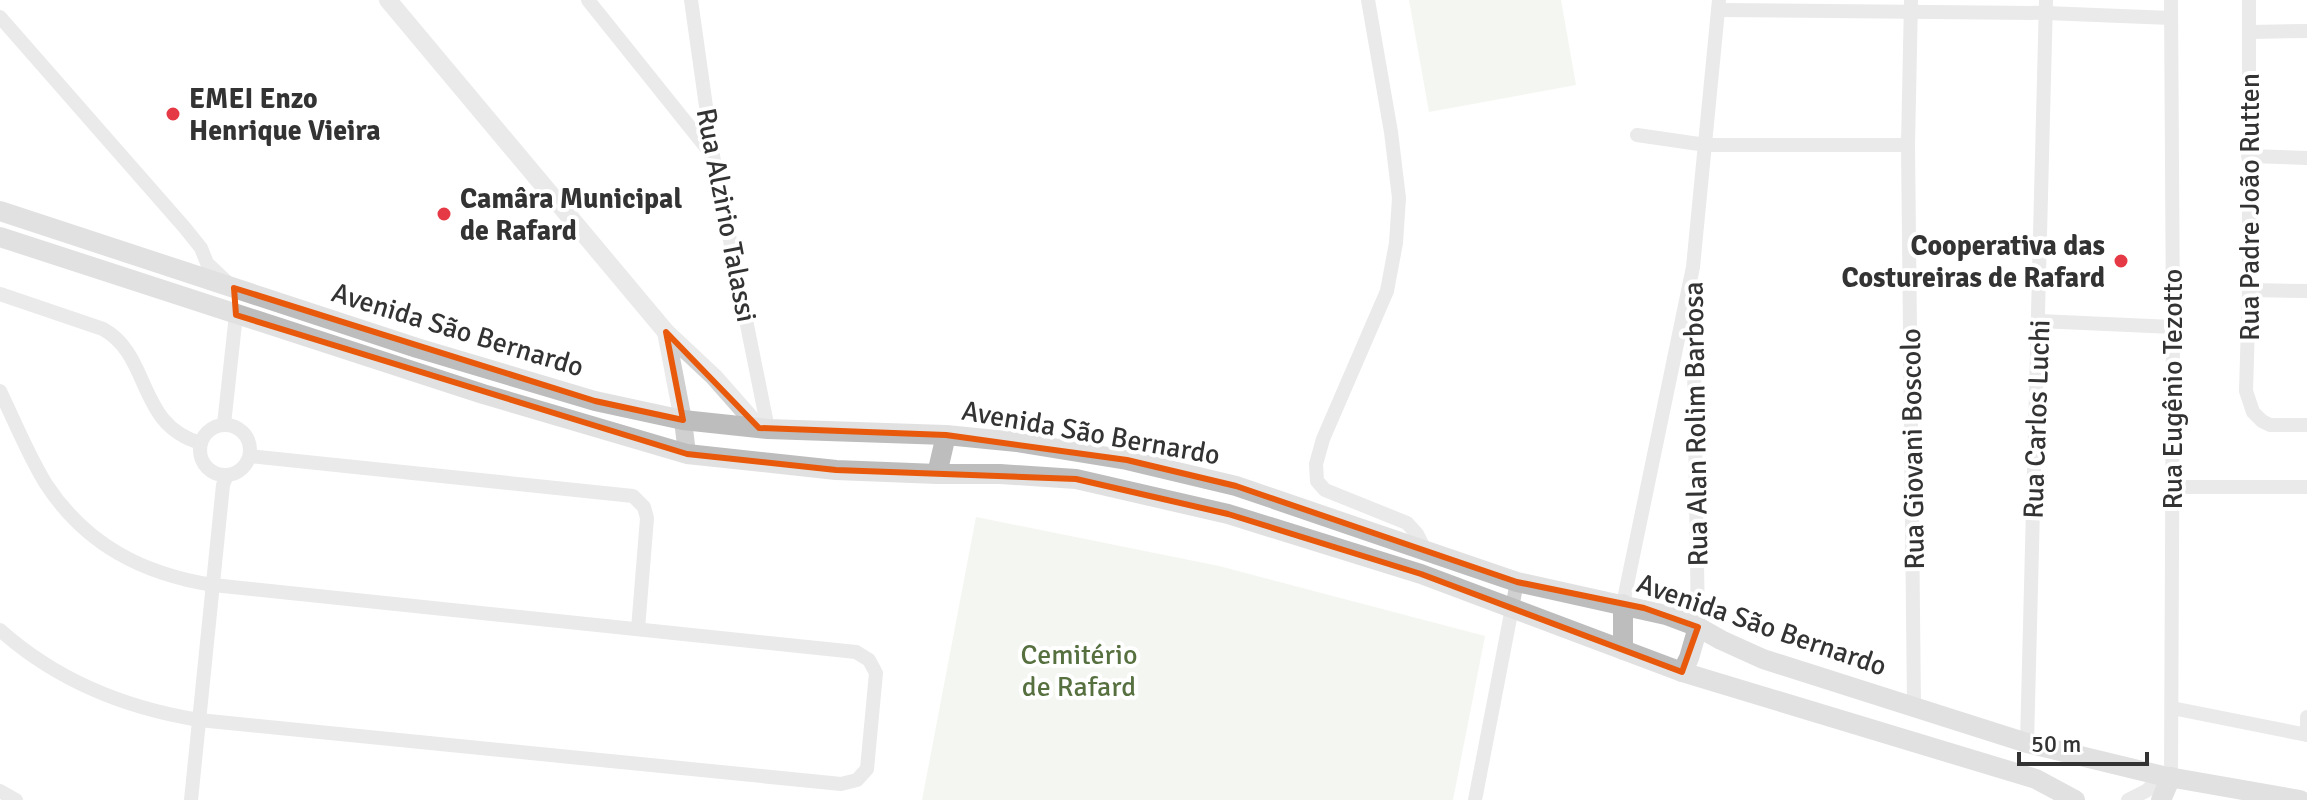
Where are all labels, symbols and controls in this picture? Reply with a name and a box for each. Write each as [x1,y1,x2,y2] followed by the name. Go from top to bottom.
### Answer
[2233,73,2267,341] street label: Rua Padre João Rutten
[189,82,381,148] place label: EMEI Enzo Henrique Vieira
[164,105,182,123] marker: EMEI Enzo Henrique Vieira
[689,105,763,325] street label: Rua Alzirio Talassi
[460,182,682,248] place label: Camâra Municipal de Rafard
[435,205,453,223] marker: Camâra Municipal de Rafard
[1842,229,2105,295] place label: Cooperativa das Costureiras de Rafard
[2112,252,2130,270] marker: Cooperativa das Costureiras de Rafard
[2156,269,2190,509] street label: Rua Eugênio Tezotto
[328,275,588,384] street label: Avenida São Bernardo
[1677,281,1715,567] street label: Rua Alan Rolim Barbosa
[2017,319,2057,519] street label: Rua Carlos Luchi
[1894,328,1932,570] street label: Rua Giovani Boscolo
[959,394,1223,472] street label: Avenida São Bernardo
[1632,566,1891,684] street label: Avenida São Bernardo
[1021,638,1137,704] park label: Cemitério de Rafard
[2019,716,2147,766] scale bar
[2031,729,2081,759] text: 50 m

